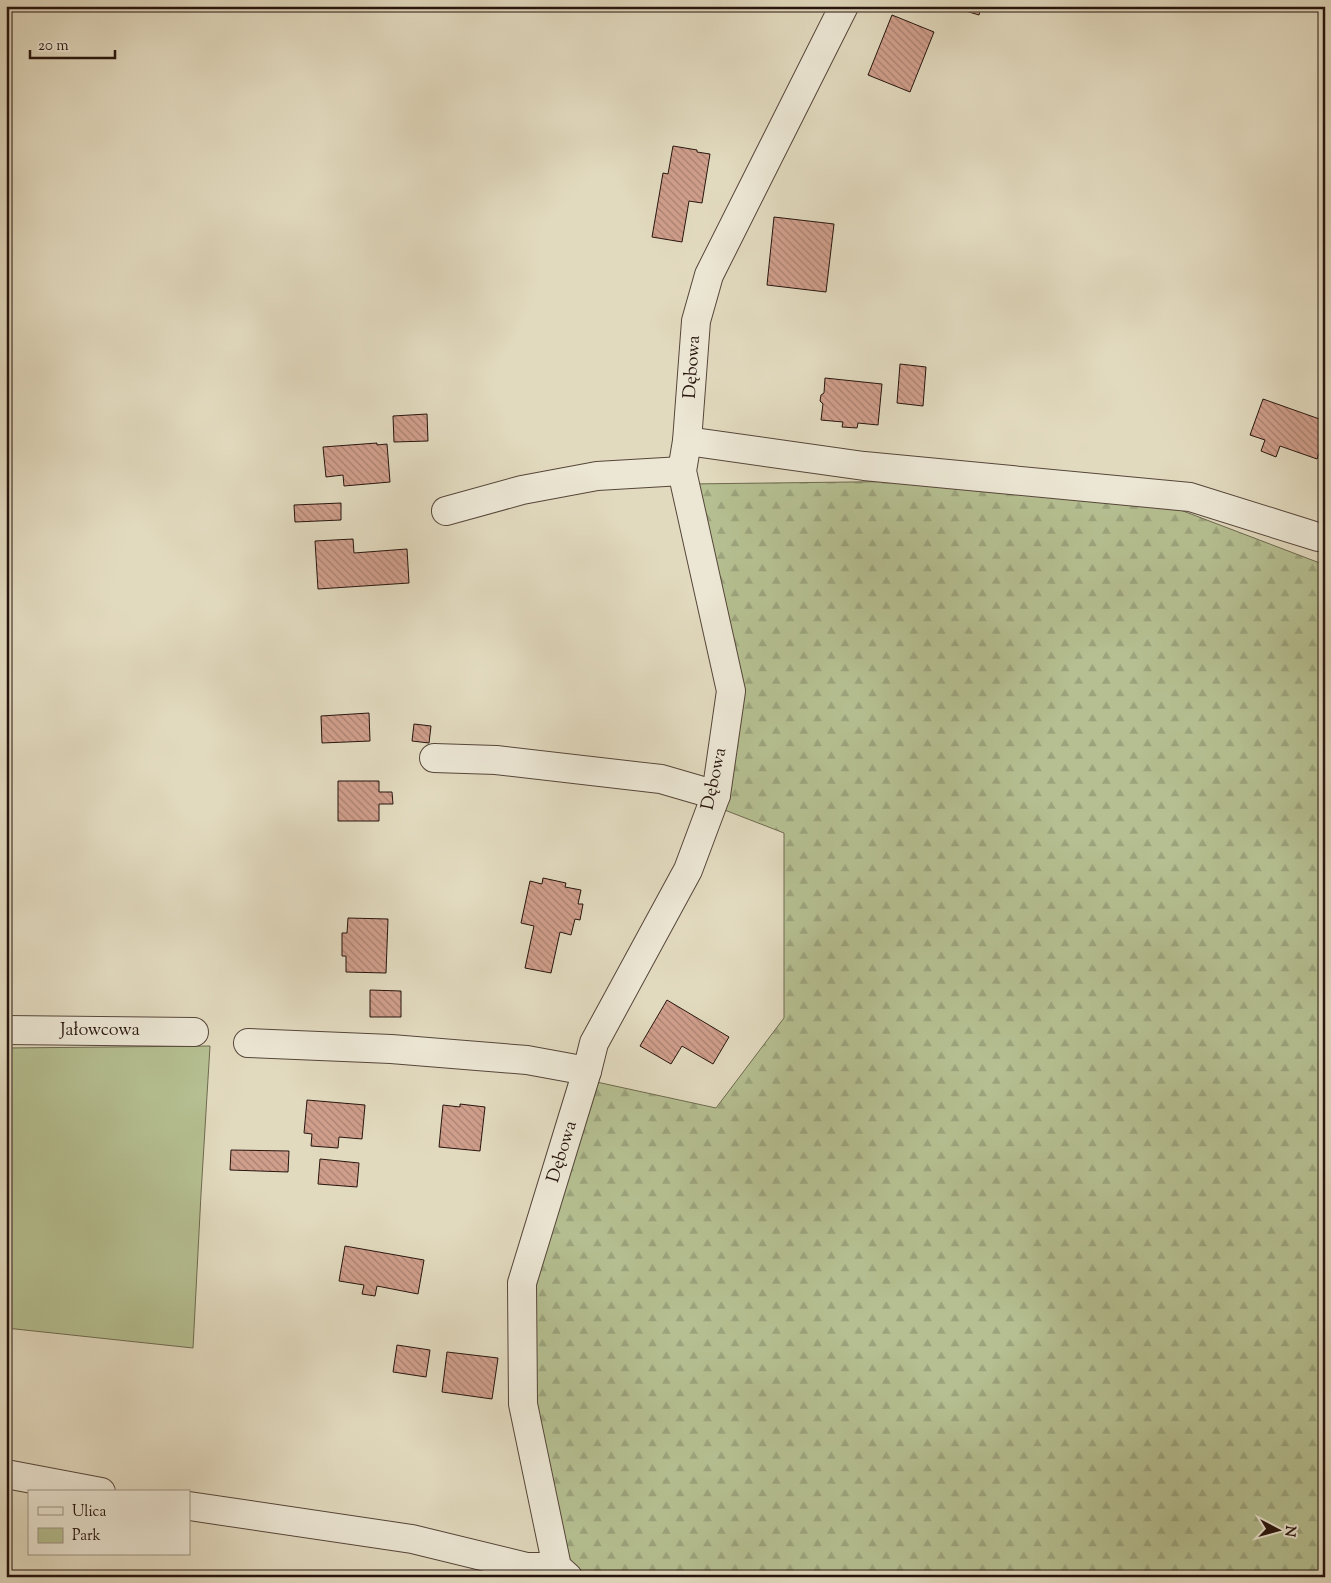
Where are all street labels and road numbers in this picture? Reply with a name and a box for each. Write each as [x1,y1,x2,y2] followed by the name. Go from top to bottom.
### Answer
[678,334,708,400] street label: Dębowa
[696,745,734,813] street label: Dębowa
[59,1018,140,1044] street label: Jałowcowa
[541,1118,585,1186] street label: Dębowa

